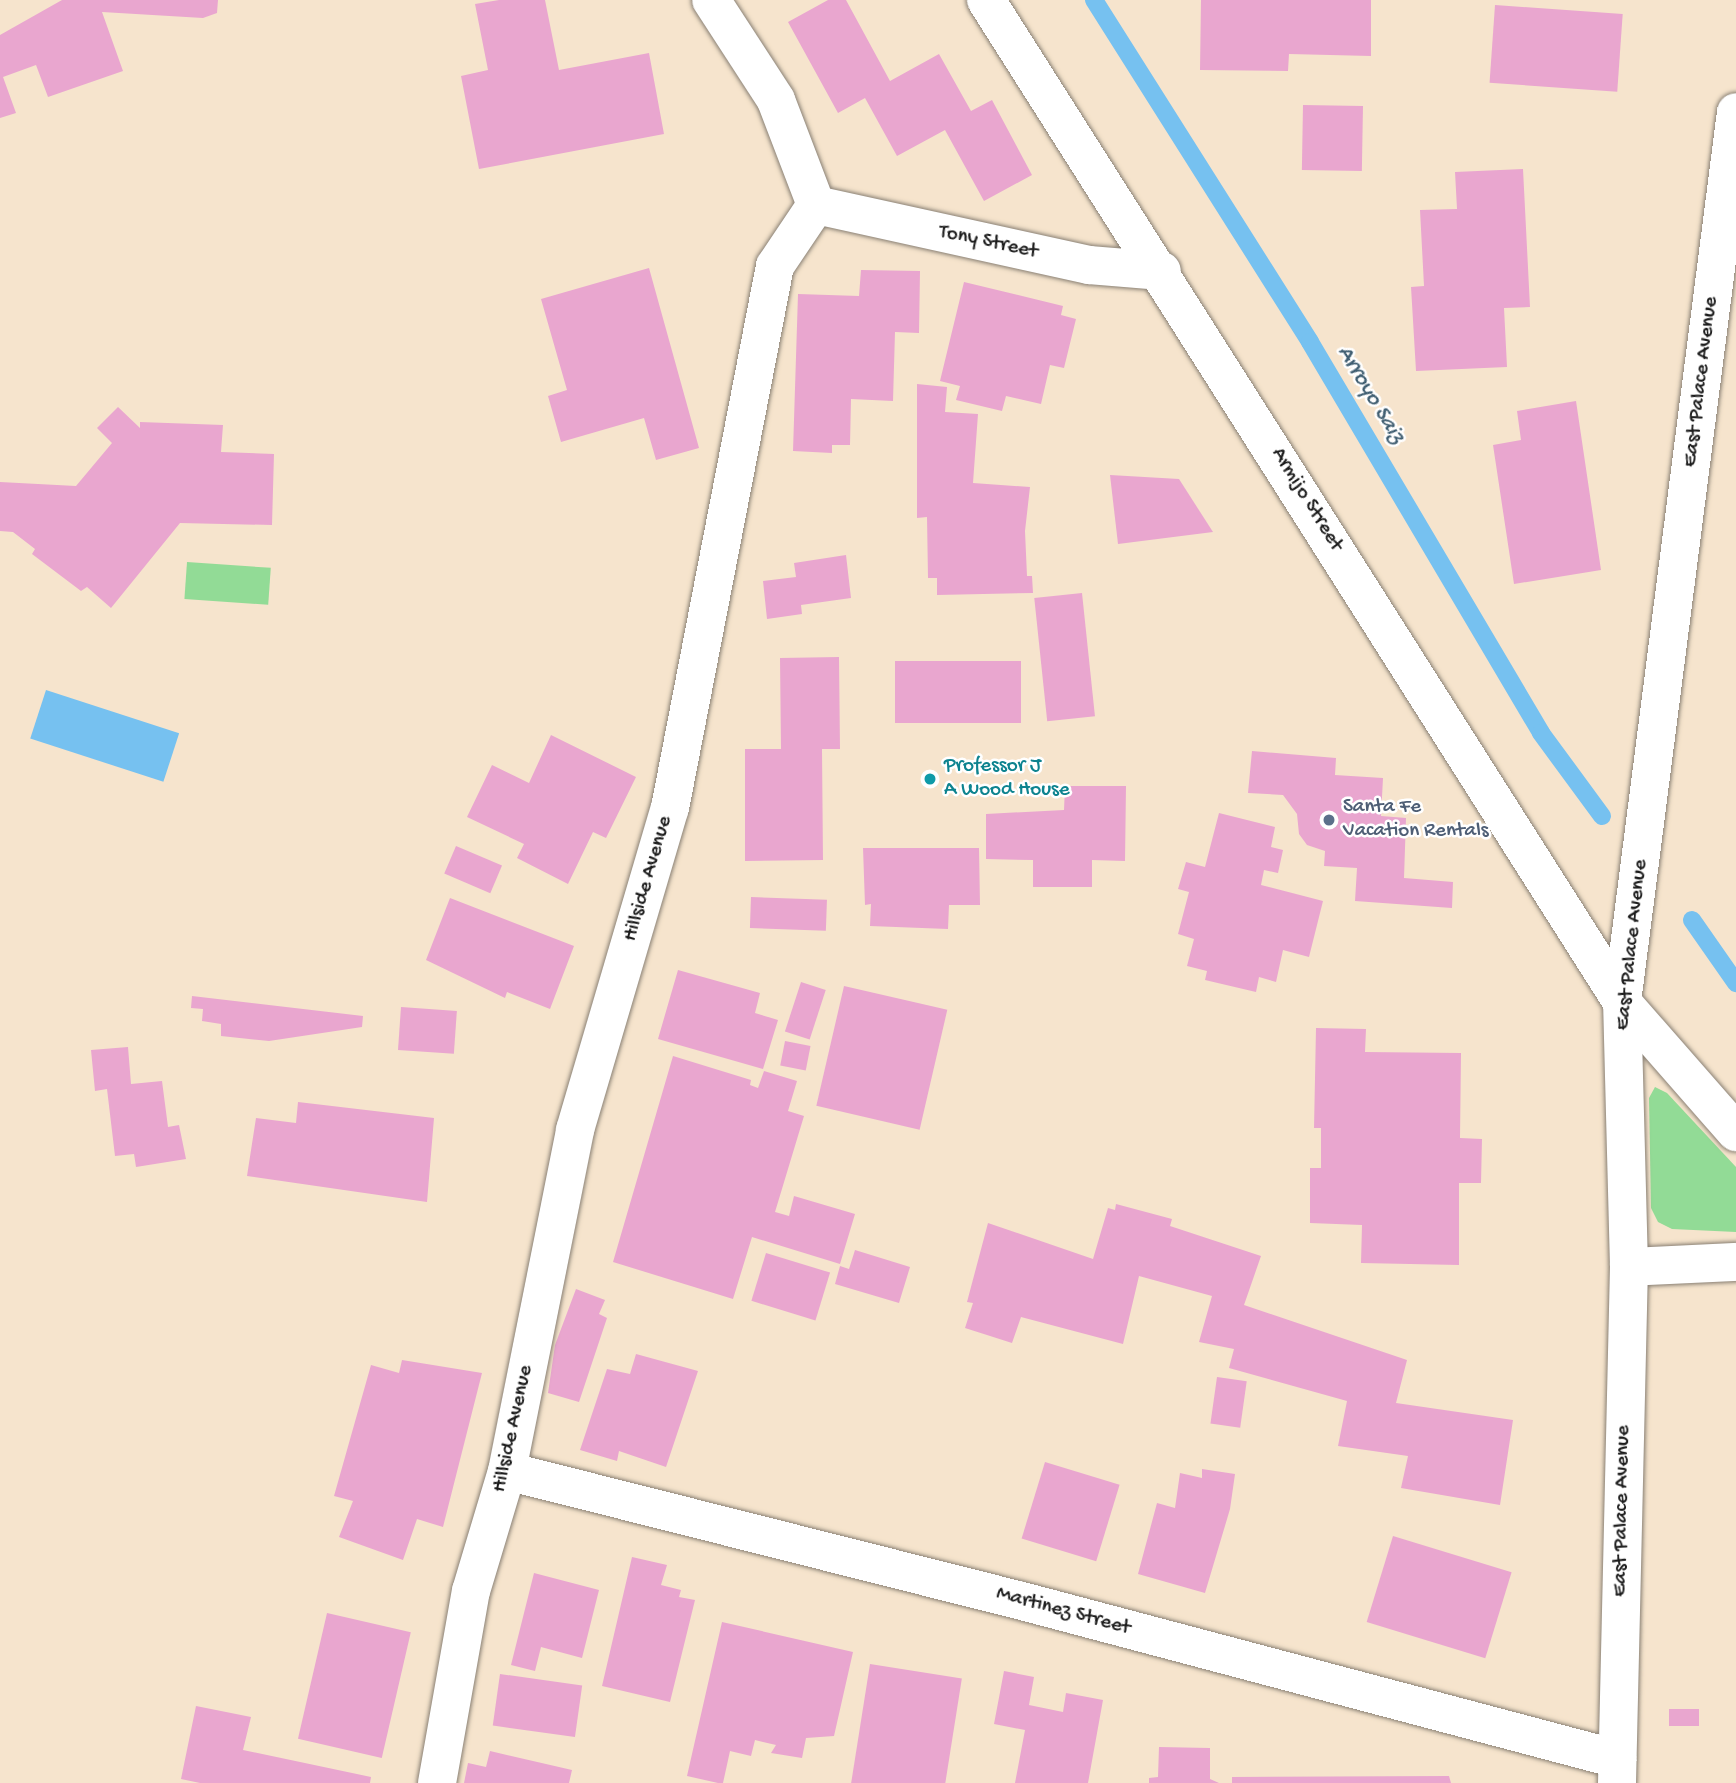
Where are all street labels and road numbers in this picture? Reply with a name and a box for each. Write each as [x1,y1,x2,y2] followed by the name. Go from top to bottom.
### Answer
[936,220,1040,266] street label: Tony Street
[1679,295,1725,469] street label: East Palace Avenue
[1264,444,1348,556] street label: Armijo Street
[619,813,679,945] street label: Hillside Avenue
[1611,858,1655,1032] street label: East Palace Avenue
[488,1363,540,1495] street label: Hillside Avenue
[1609,1425,1637,1597] street label: East Palace Avenue
[993,1582,1133,1642] street label: Martinez Street

